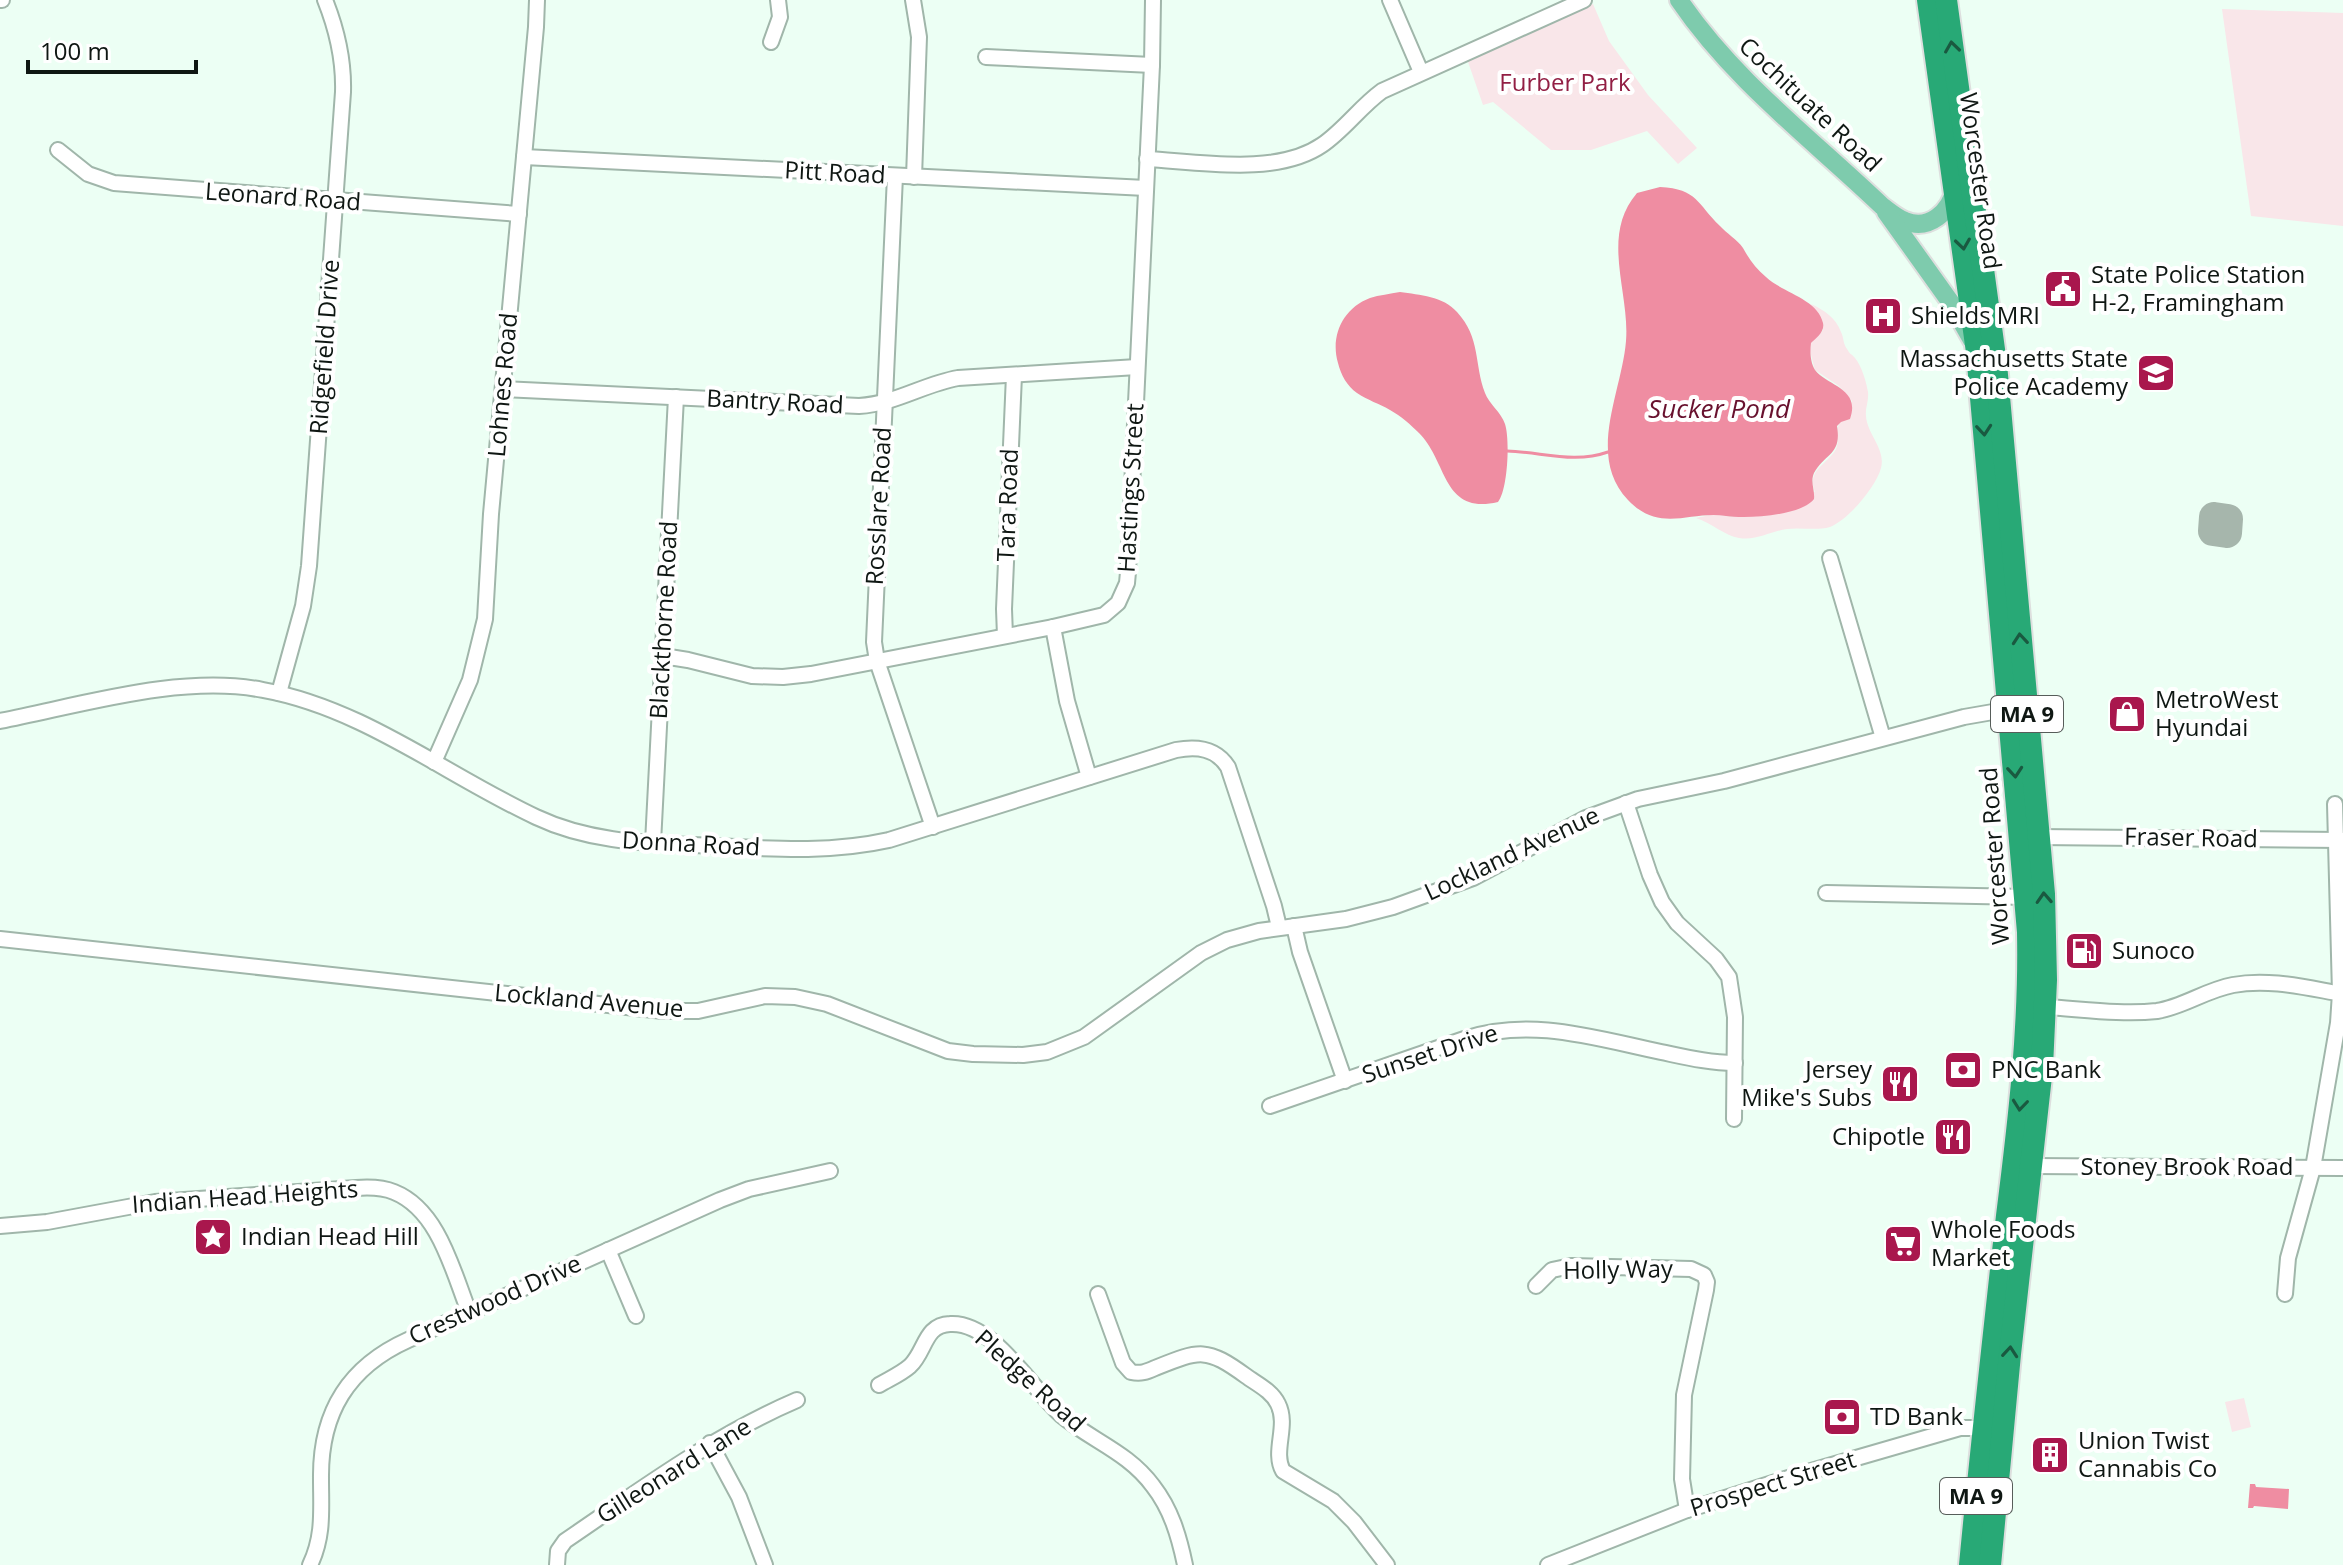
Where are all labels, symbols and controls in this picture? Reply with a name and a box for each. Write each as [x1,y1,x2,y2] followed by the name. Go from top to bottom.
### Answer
[28,24,196,74] scale bar
[1732,29,1890,179] street label: Cochituate Road
[40,34,110,67] text: 100 m
[1944,40,1961,53] one-way arrow
[1499,65,1631,98] park label: Furber Park
[1953,90,2010,271] street label: Worcester Road
[784,152,886,191] street label: Pitt Road
[204,174,362,217] street label: Leonard Road
[1954,237,1971,250] one-way arrow
[2091,257,2305,318] place label: State Police Station H-2, Framingham
[301,258,346,436] street label: Ridgefield Drive
[2042,268,2084,310] public building icon: State Police Station H-2, Framingham
[1862,295,1904,337] hospital icon: Shields MRI
[1911,298,2040,331] place label: Shields MRI
[479,311,524,458] street label: Lohnes Road
[1899,341,2129,402] place label: Massachusetts State Police Academy
[2135,352,2177,394] school or university icon: Massachusetts State Police Academy
[706,380,845,421] street label: Bantry Road
[1648,390,1791,426] water label: Sucker Pond
[1109,402,1150,573] street label: Hastings Street
[1975,423,1992,436] one-way arrow
[857,426,898,586] street label: Rosslare Road
[988,448,1025,562] street label: Tara Road
[641,520,684,720] street label: Blackthorne Road
[2012,632,2029,645] one-way arrow
[2155,682,2279,743] place label: MetroWest Hyundai
[2106,693,2148,735] shop icon: MetroWest Hyundai
[1991,696,2063,732] road number: MA 9
[1971,766,2016,946] street label: Worcester Road
[2007,766,2024,779] one-way arrow
[1418,798,1604,908] street label: Lockland Avenue
[2124,819,2258,854] street label: Fraser Road
[621,822,761,863] street label: Donna Road
[2036,891,2053,904] one-way arrow
[2063,930,2105,972] fuel station icon: Sunoco
[2112,933,2195,966] place label: Sunoco
[493,975,685,1024] street label: Lockland Avenue
[1357,1015,1502,1090] street label: Sunset Drive
[1942,1049,1984,1091] bank icon: PNC Bank
[1741,1052,1873,1113] place label: Jersey Mike's Subs
[1991,1052,2101,1085] place label: PNC Bank
[1879,1063,1921,1105] restaurant icon: Jersey Mike's Subs
[2011,1099,2028,1112] one-way arrow
[1932,1116,1974,1158] restaurant icon: Chipotle
[1832,1119,1925,1152] place label: Chipotle
[2081,1149,2293,1182] street label: Stoney Brook Road
[131,1171,359,1220] street label: Indian Head Heights
[1931,1212,2075,1273] place label: Whole Foods Market
[192,1216,234,1258] place icon: Indian Head Hill
[241,1219,419,1252] place label: Indian Head Hill
[1882,1223,1924,1265] supermarket icon: Whole Foods Market
[403,1246,586,1351] street label: Crestwood Drive
[1563,1251,1674,1286] street label: Holly Way
[968,1321,1094,1439] street label: Pledge Road
[2001,1345,2018,1358] one-way arrow
[1821,1396,1863,1438] bank icon: TD Bank
[1870,1399,1963,1432] place label: TD Bank
[590,1409,757,1530] street label: Gilleonard Lane
[2078,1423,2217,1484] place label: Union Twist Cannabis Co
[2029,1434,2071,1476] building icon: Union Twist Cannabis Co
[1686,1442,1859,1523] street label: Prospect Street
[1940,1478,2012,1514] road number: MA 9

